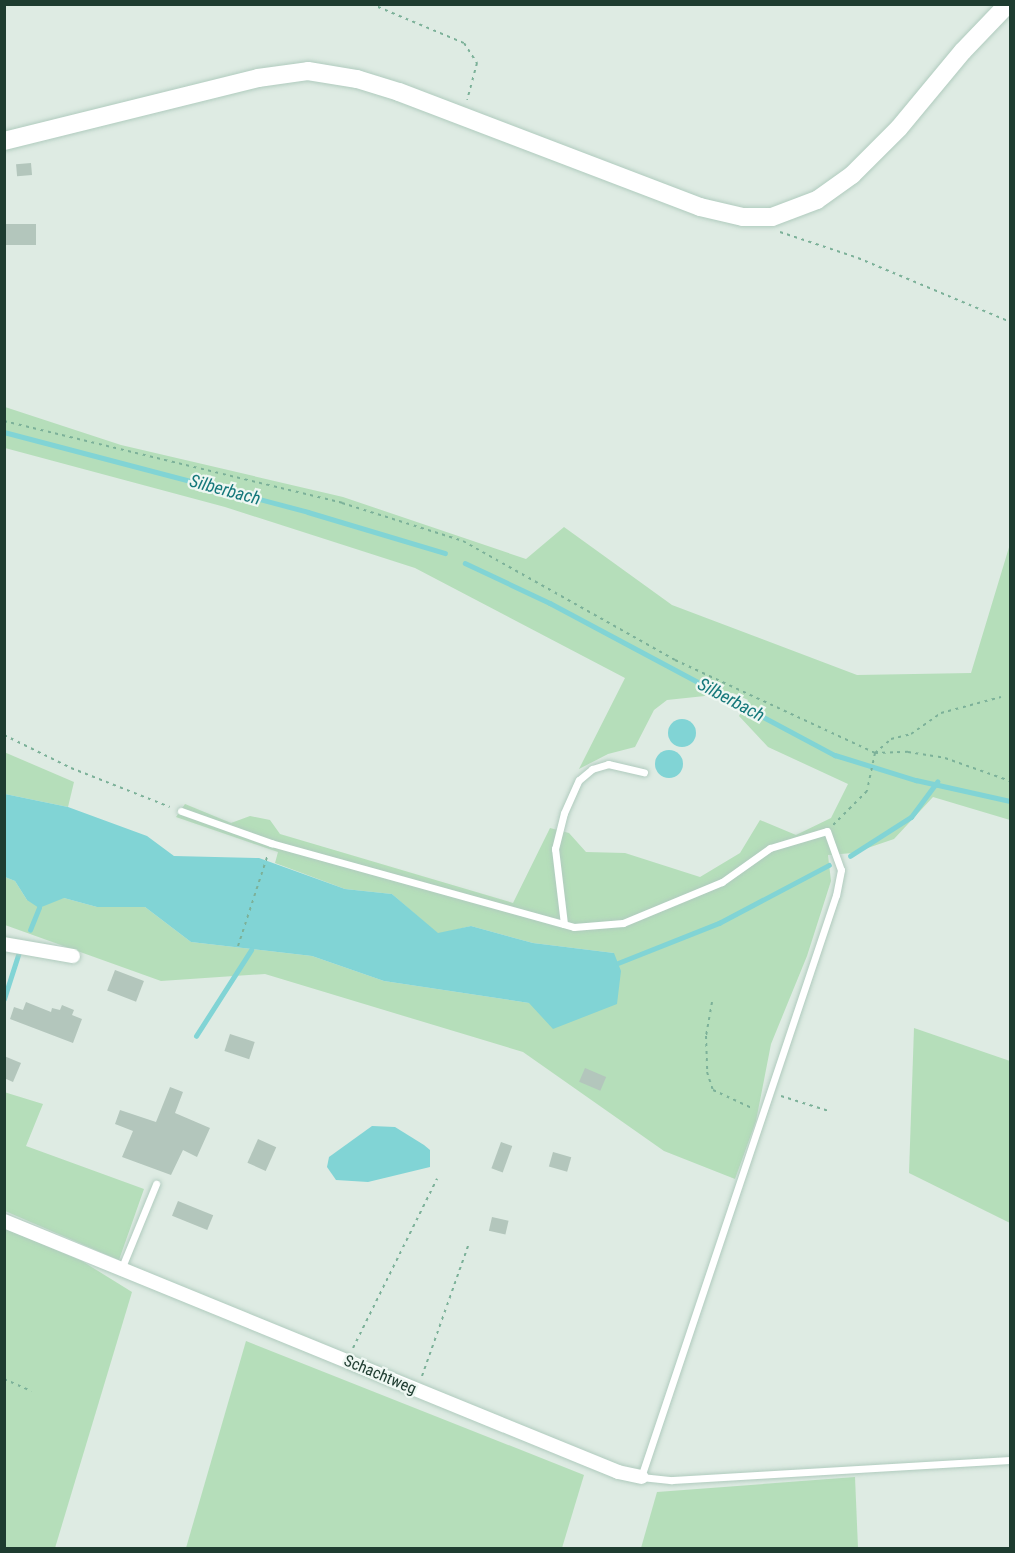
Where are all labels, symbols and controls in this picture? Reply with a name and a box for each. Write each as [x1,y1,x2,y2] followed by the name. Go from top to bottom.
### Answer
[187,470,263,510] water label: Silberbach
[694,673,768,727] water label: Silberbach
[341,1351,419,1399] street label: Schachtweg

